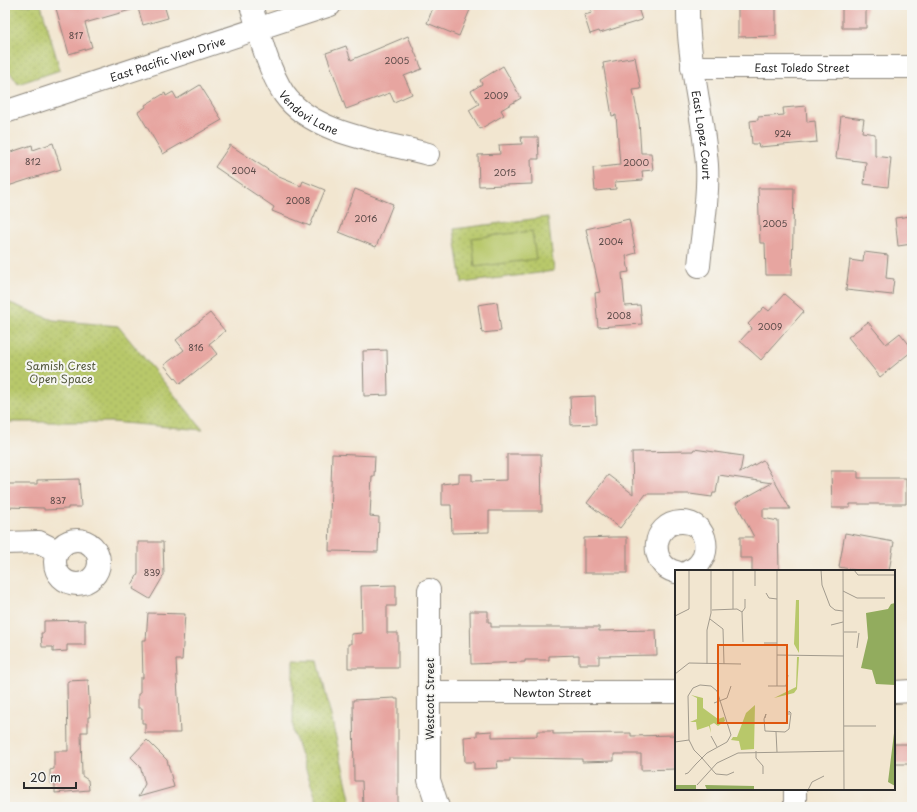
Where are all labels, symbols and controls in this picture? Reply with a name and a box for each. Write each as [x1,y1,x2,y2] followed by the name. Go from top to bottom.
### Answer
[69,28,83,42] house number: 817
[108,32,227,85] street label: East Pacific View Drive
[385,53,410,67] house number: 2005
[755,59,850,76] street label: East Toledo Street
[275,87,341,139] street label: Vendovi Lane
[484,88,508,102] house number: 2009
[688,89,716,180] street label: East Lopez Court
[774,126,792,140] house number: 924
[25,154,41,168] house number: 812
[623,155,649,169] house number: 2000
[232,163,256,177] house number: 2004
[494,165,516,179] house number: 2015
[286,193,310,207] house number: 2008
[355,211,377,225] house number: 2016
[763,216,788,230] house number: 2005
[599,234,623,248] house number: 2004
[607,308,631,322] house number: 2008
[758,319,782,333] house number: 2009
[188,340,204,354] house number: 816
[26,357,97,387] park label: Samish Crest Open Space
[50,493,66,507] house number: 837
[144,565,160,579] house number: 839
[675,570,895,790] inset map
[421,658,438,740] street label: Westcott Street
[513,684,592,701] street label: Newton Street
[24,764,76,790] scale bar
[30,768,61,786] text: 20 m

